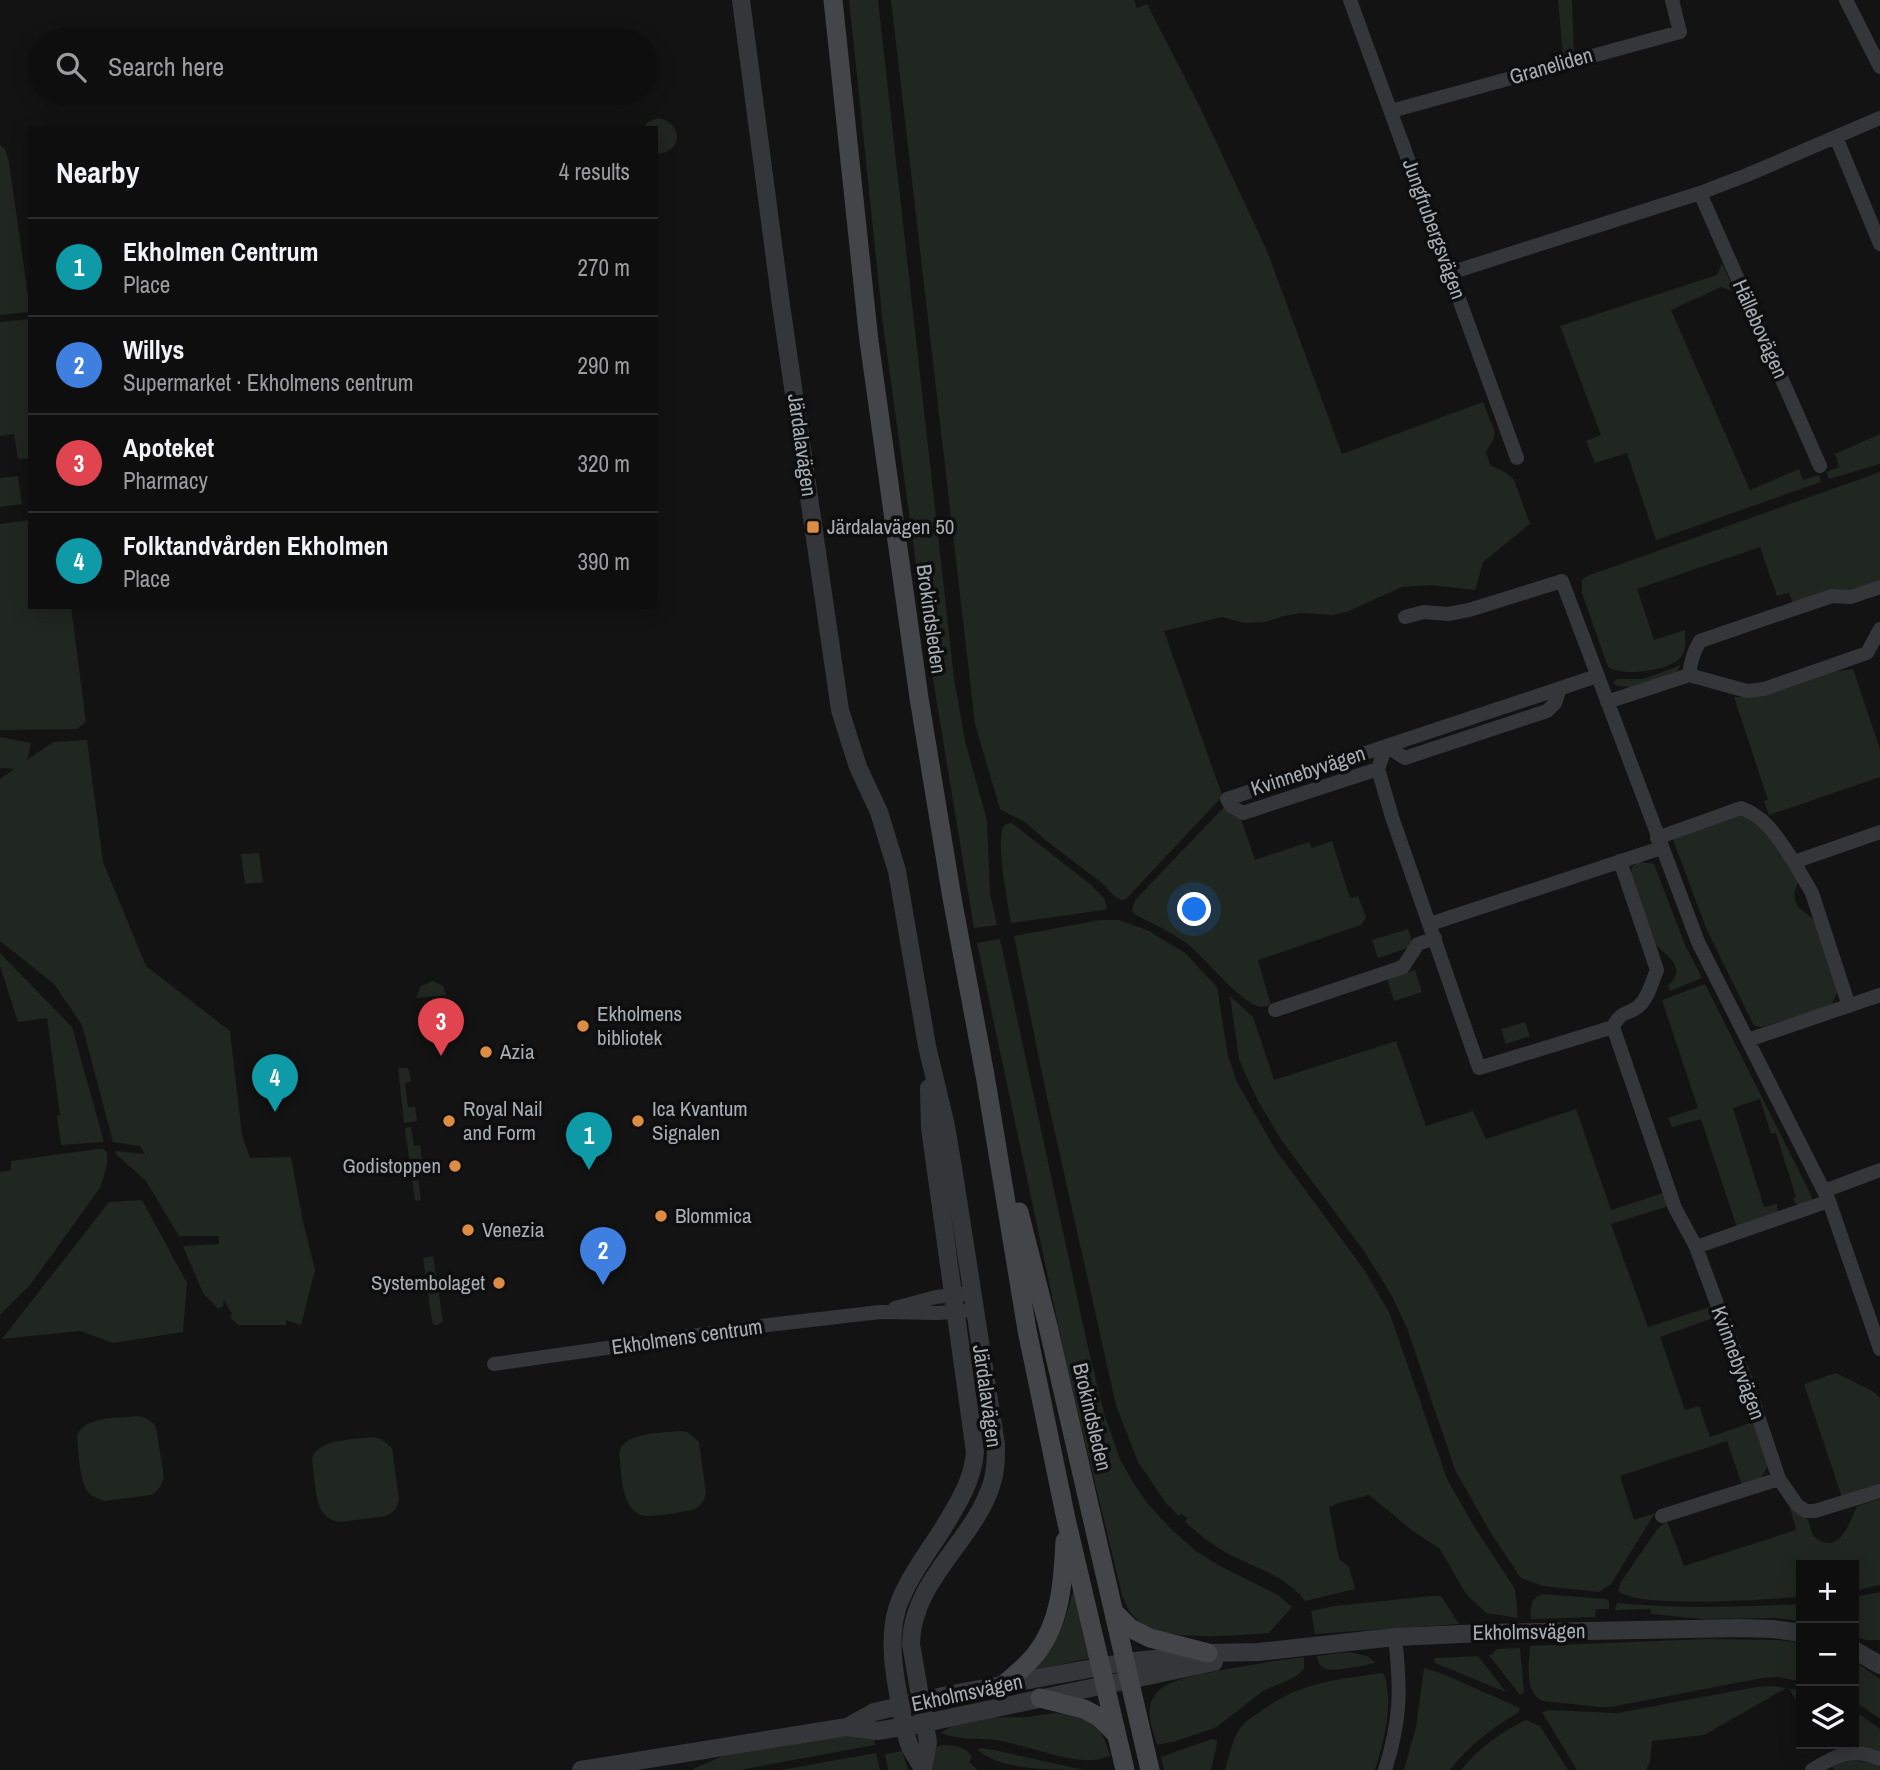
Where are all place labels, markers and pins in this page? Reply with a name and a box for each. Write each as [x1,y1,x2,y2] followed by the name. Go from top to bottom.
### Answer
[827,512,954,541] place label: Järdalavägen 50
[805,519,821,535] marker: Järdalavägen 50
[418,998,464,1056] pin: 3
[597,999,682,1052] place label: Ekholmens bibliotek
[575,1018,591,1034] marker: Ekholmens bibliotek
[499,1037,535,1066] place label: Azia
[478,1044,494,1060] marker: Azia
[252,1054,298,1112] pin: 4
[463,1094,542,1147] place label: Royal Nail and Form
[652,1094,748,1147] place label: Ica Kvantum Signalen
[566,1112,612,1170] pin: 1
[441,1113,457,1129] marker: Royal Nail and Form
[630,1113,646,1129] marker: Ica Kvantum Signalen
[342,1151,441,1180] place label: Godistoppen
[447,1158,463,1174] marker: Godistoppen
[675,1201,752,1230] place label: Blommica
[653,1208,669,1224] marker: Blommica
[482,1215,545,1244] place label: Venezia
[460,1222,476,1238] marker: Venezia
[580,1227,626,1285] pin: 2
[371,1268,485,1297] place label: Systembolaget
[491,1275,507,1291] marker: Systembolaget

